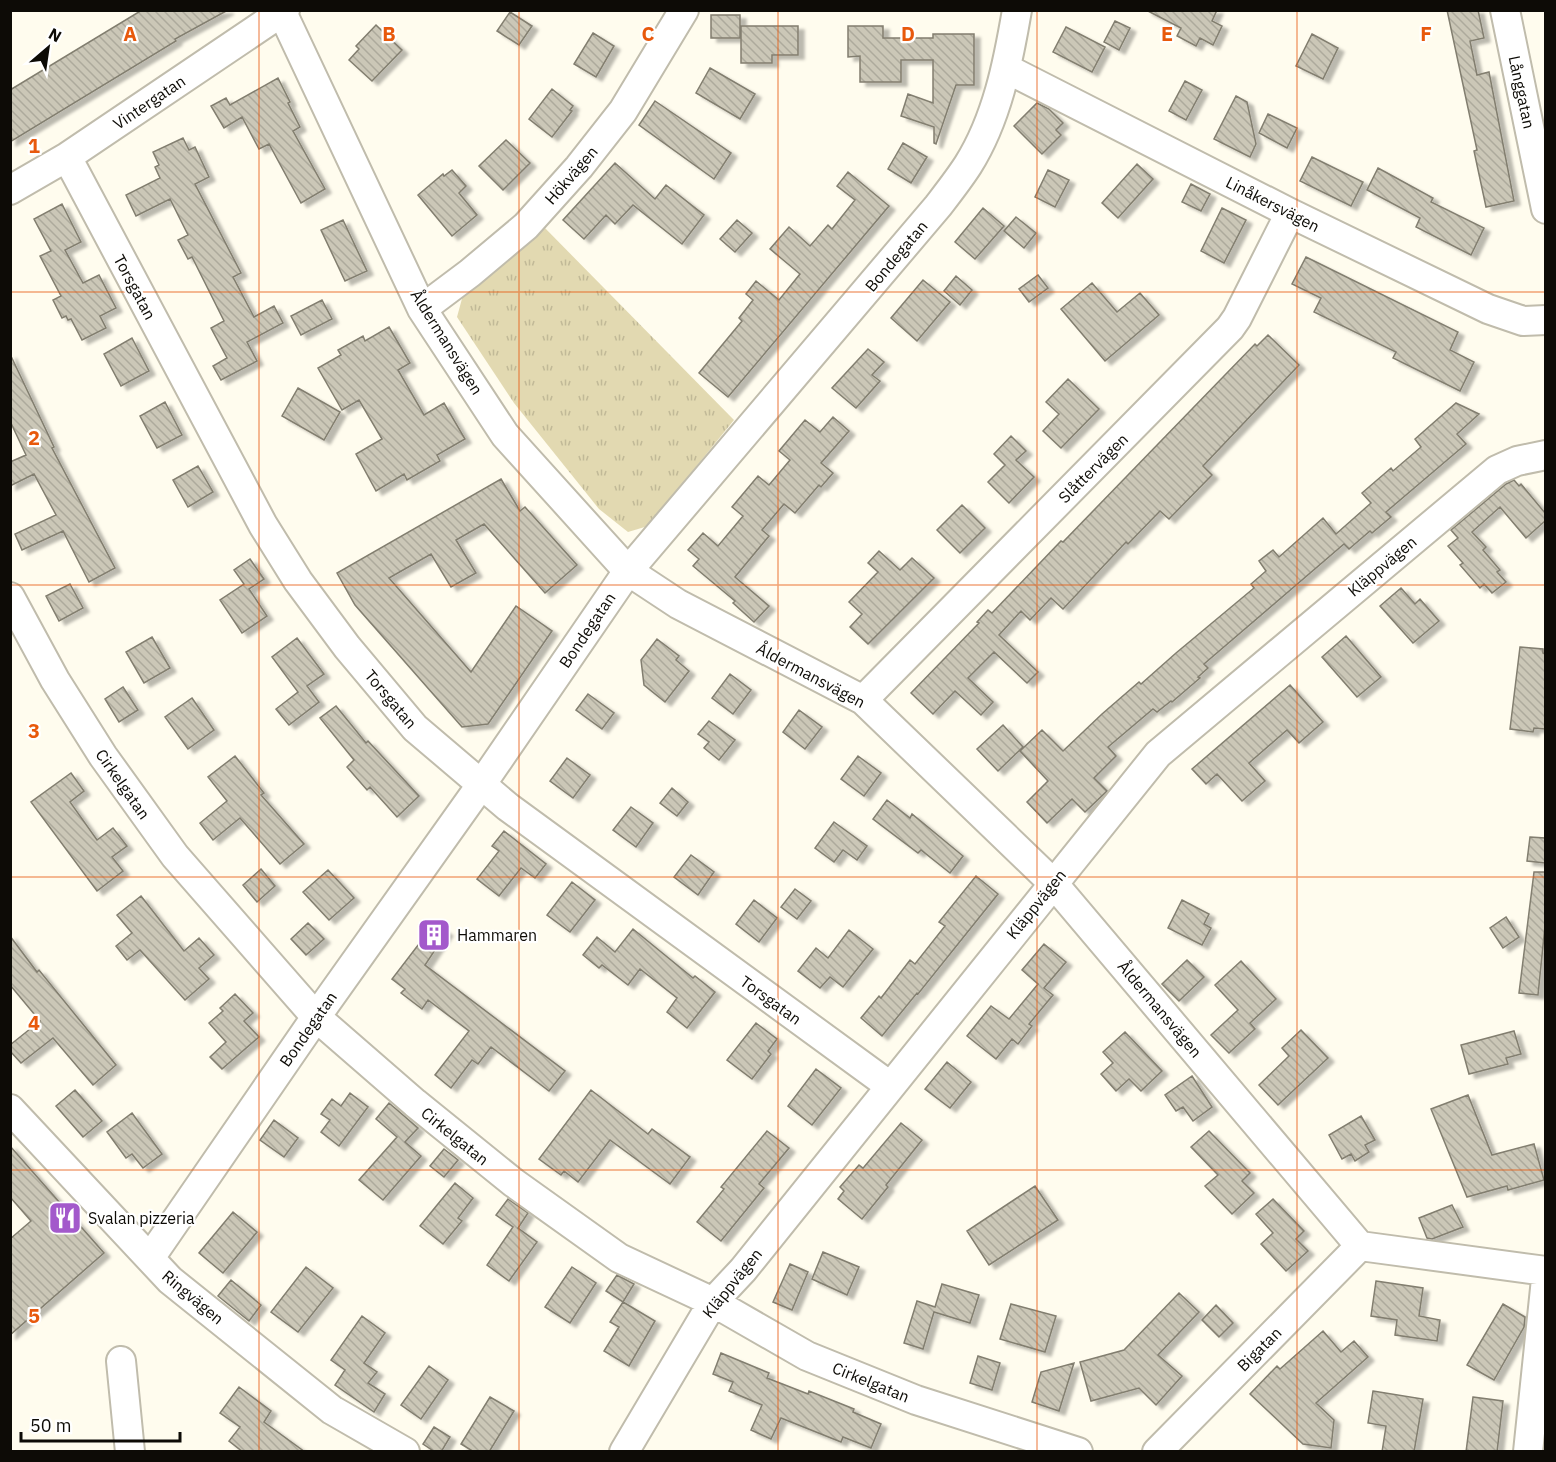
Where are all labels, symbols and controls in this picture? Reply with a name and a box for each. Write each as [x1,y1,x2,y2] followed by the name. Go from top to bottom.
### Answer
[18,18,78,78] north arrow
[123,20,137,47] text: A
[382,20,396,47] text: B
[641,20,655,47] text: C
[901,20,915,47] text: D
[1161,20,1173,47] text: E
[1420,20,1432,47] text: F
[45,23,65,46] text: N
[1504,54,1540,130] street label: Långgatan
[109,71,189,133] street label: Vintergatan
[28,132,40,159] text: 1
[540,142,602,208] street label: Hökvägen
[1223,172,1323,236] street label: Linåkersvägen
[860,216,932,296] street label: Bondegatan
[110,251,160,323] street label: Torsgatan
[407,285,488,398] street label: Åldermansvägen
[28,424,40,451] text: 2
[1054,429,1132,507] street label: Slåttervägen
[1343,531,1421,601] street label: Kläppvägen
[554,588,620,672] street label: Bondegatan
[753,637,869,712] street label: Åldermansvägen
[361,665,421,733] street label: Torsgatan
[28,717,40,744] text: 3
[91,745,155,823] street label: Cirkelgatan
[1002,865,1070,943] street label: Kläppvägen
[416,917,452,953] building icon: Hammaren
[457,925,537,945] place label: Hammaren
[1114,956,1207,1061] street label: Åldermansvägen
[736,971,806,1029] street label: Torsgatan
[275,988,341,1070] street label: Bondegatan
[28,1009,40,1036] text: 4
[417,1103,493,1169] street label: Cirkelgatan
[47,1200,83,1236] restaurant icon: Svalan pizzeria
[88,1208,195,1228] place label: Svalan pizzeria
[698,1244,766,1322] street label: Kläppvägen
[158,1265,228,1329] street label: Ringvägen
[28,1302,40,1329] text: 5
[1233,1323,1285,1375] street label: Bigatan
[830,1358,912,1406] street label: Cirkelgatan
[21,1405,180,1443] scale bar
[30,1414,72,1437] text: 50 m

